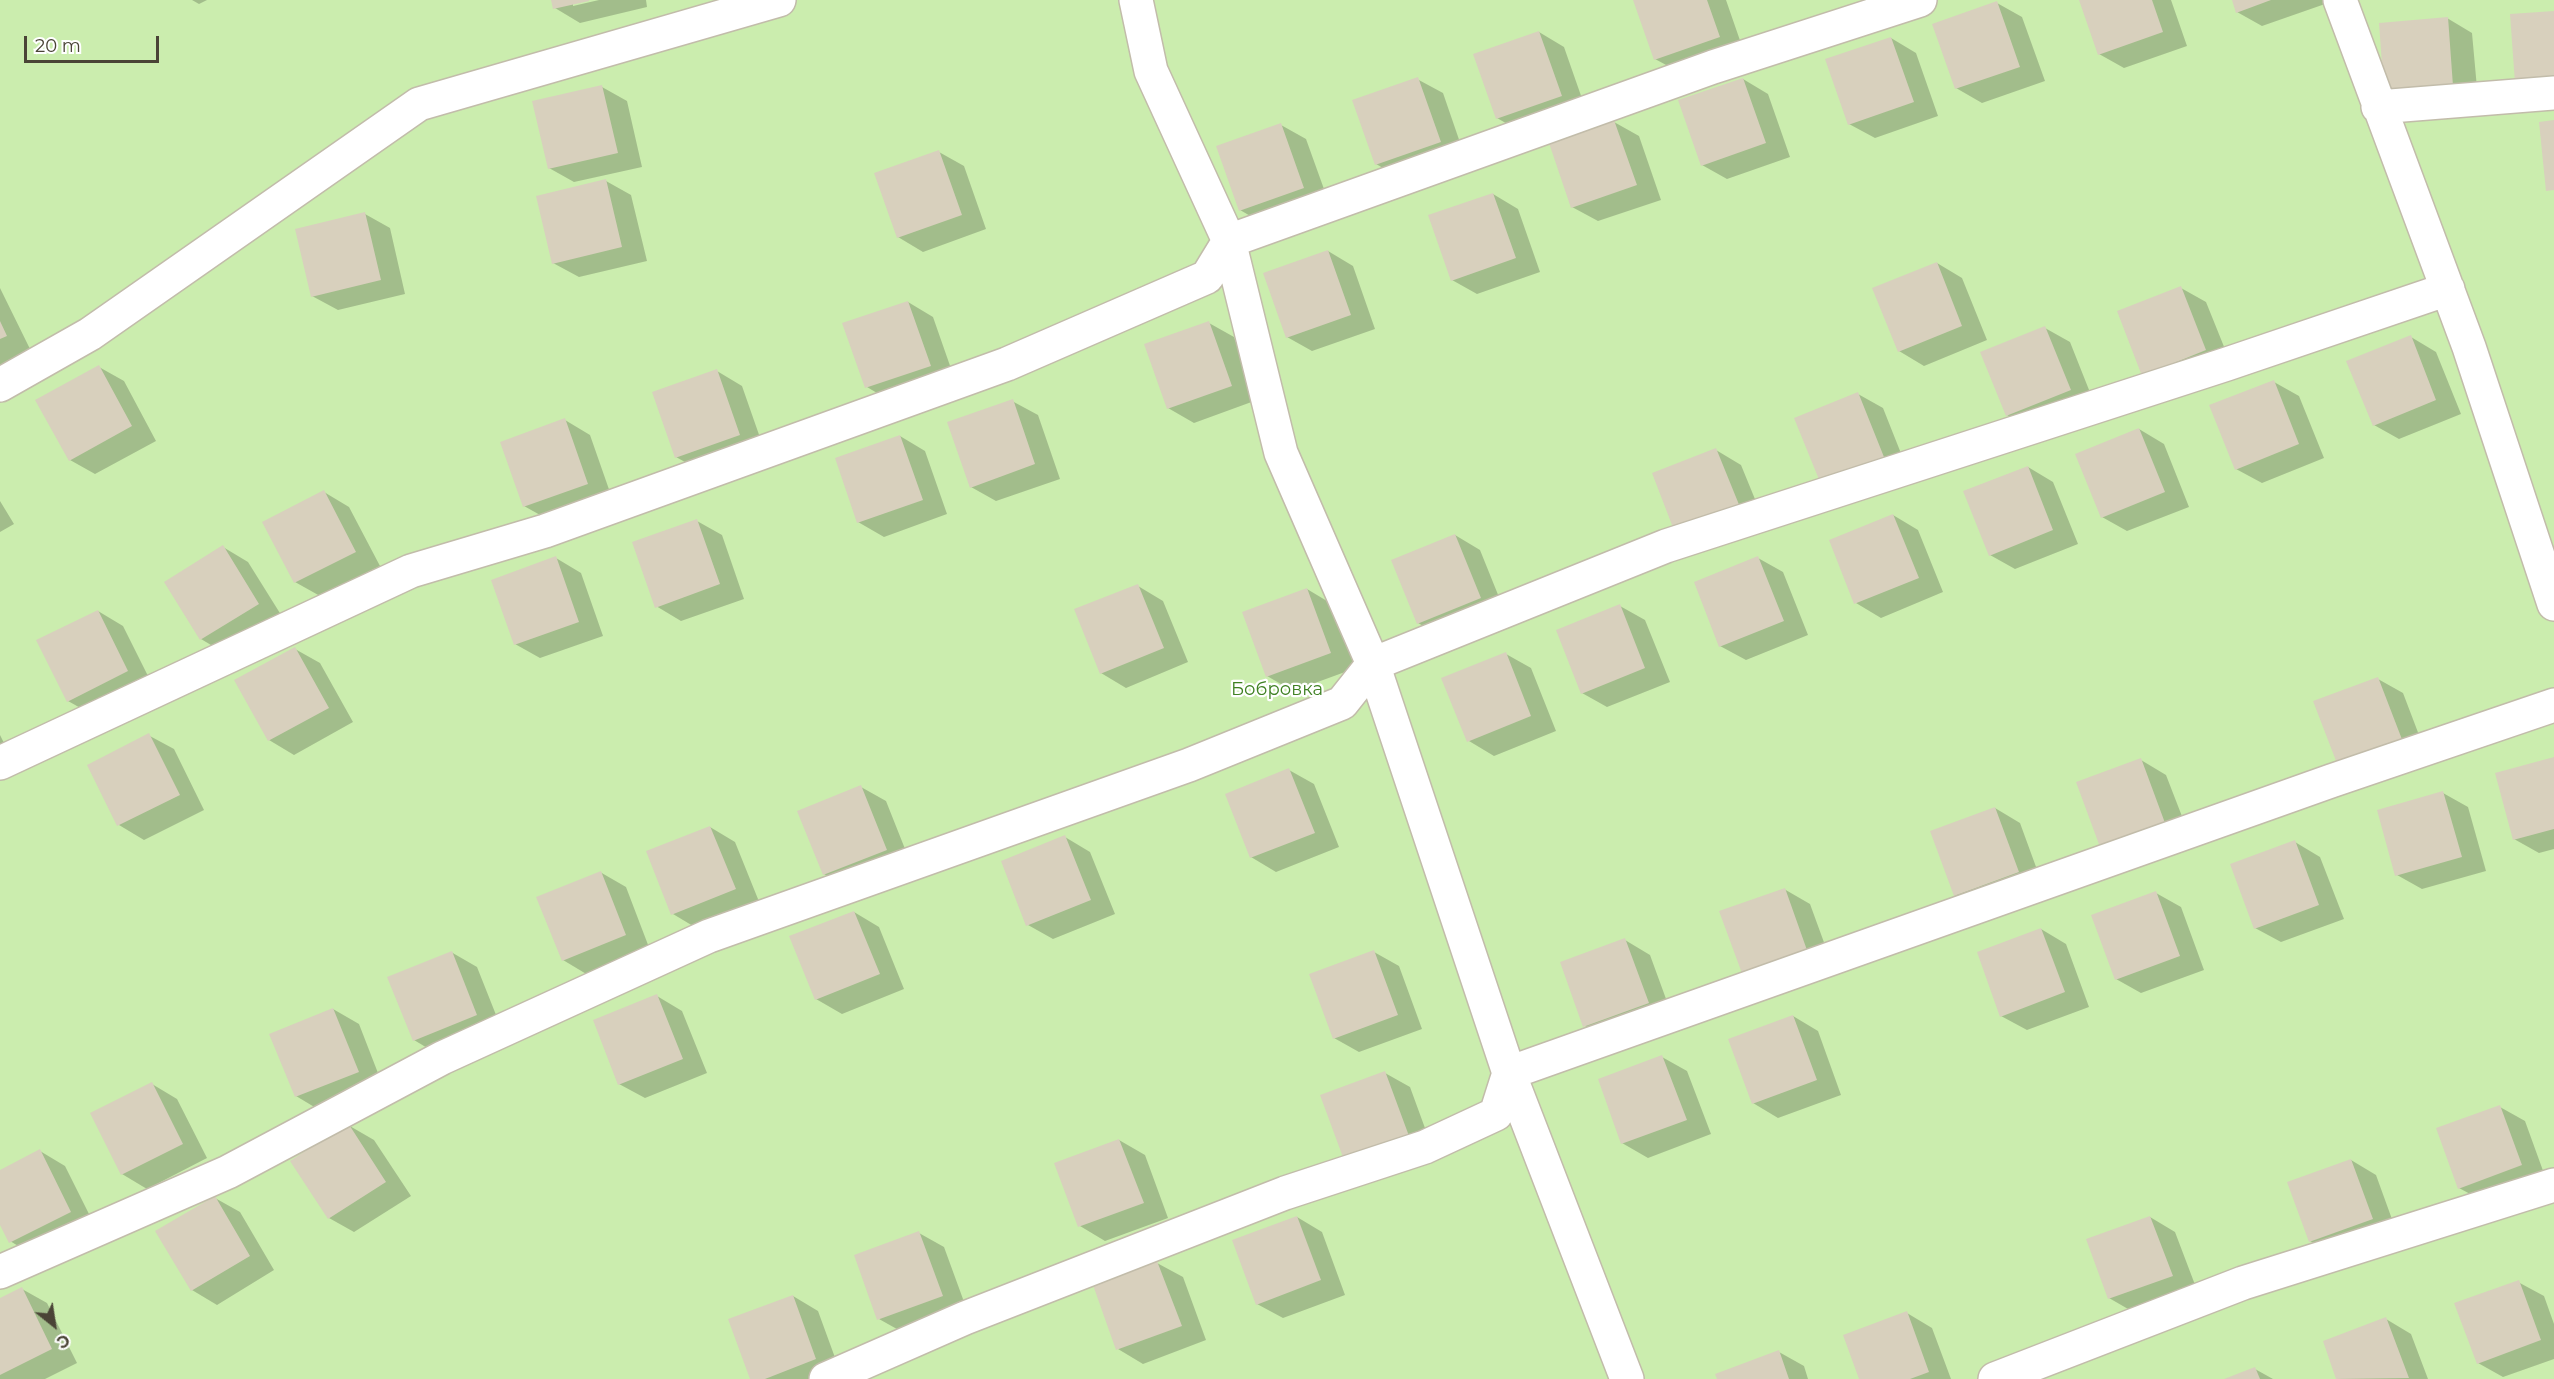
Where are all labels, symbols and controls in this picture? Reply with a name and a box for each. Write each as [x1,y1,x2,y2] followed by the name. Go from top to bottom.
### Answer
[27,24,162,62] scale bar
[35,35,81,57] text: 20 m
[1231,679,1323,701] park label: Бобровка
[24,1295,84,1355] north arrow
[53,1330,73,1352] text: С

